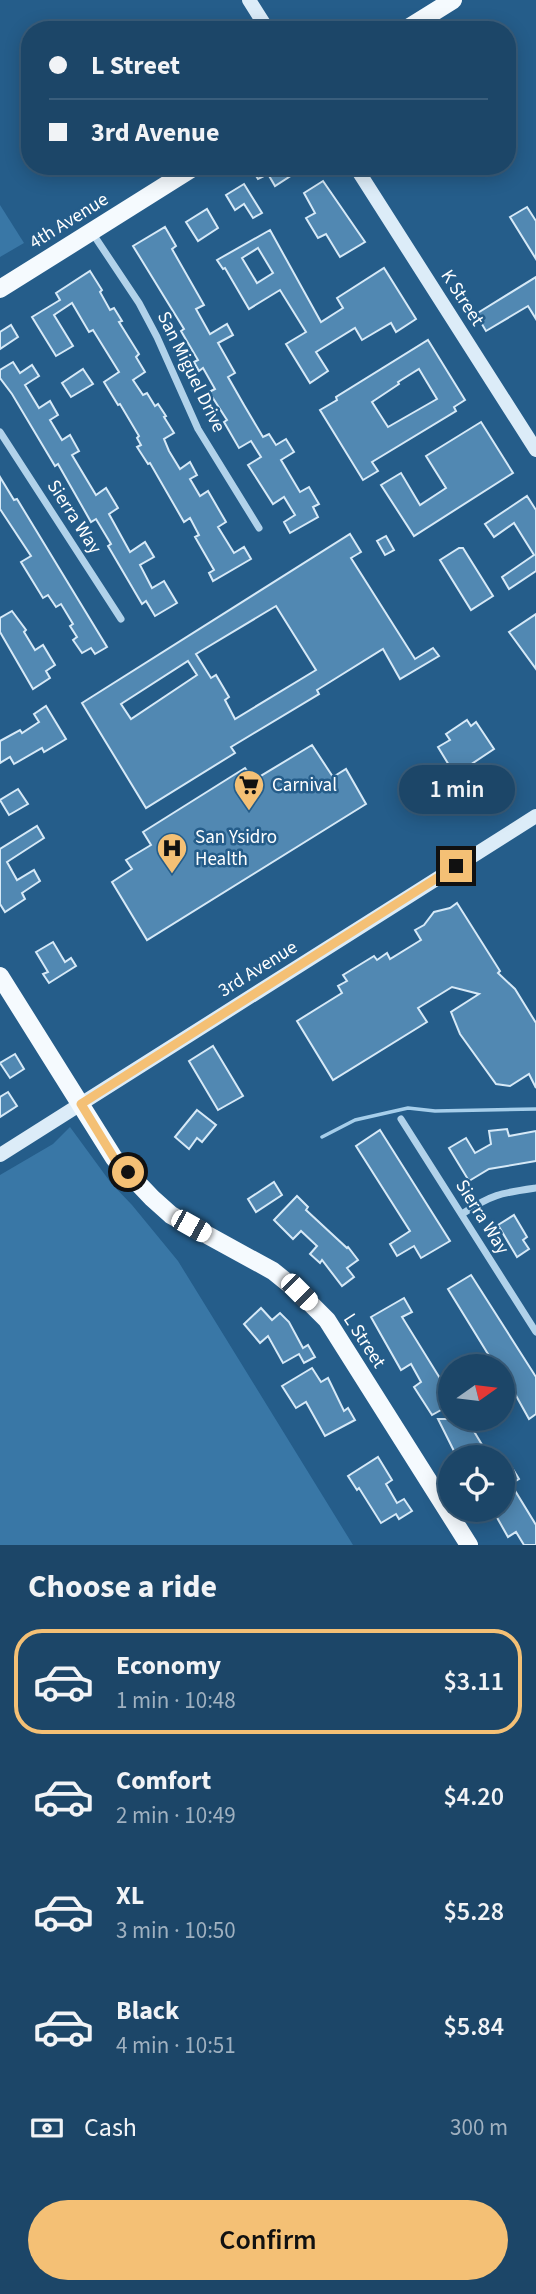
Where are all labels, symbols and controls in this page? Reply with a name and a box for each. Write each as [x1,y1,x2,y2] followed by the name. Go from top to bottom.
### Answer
[91,47,180,84] text: L Street
[91,114,219,151] text: 3rd Avenue
[24,186,114,256] street label: 4th Avenue
[434,264,491,332] street label: K Street
[150,307,232,437] street label: San Miguel Drive
[40,475,108,559] street label: Sierra Way
[398,764,514,814] callout: 1 min
[232,768,266,812] supermarket icon: Carnival
[272,772,337,799] place label: Carnival
[430,773,484,806] text: 1 min
[195,824,277,873] place label: San Ysidro Health
[155,831,189,875] hospital icon: San Ysidro Health
[440,850,472,882] route end
[213,934,303,1004] street label: 3rd Avenue
[112,1156,144,1188] route start
[448,1174,516,1260] street label: Sierra Way
[168,1207,215,1245] car
[277,1270,322,1314] car
[336,1308,392,1374] street label: L Street
[438,1354,514,1432] north arrow
[438,1354,515,1522] map controls
[438,1445,515,1522] button: locate
[28,1564,217,1610] text: Choose a ride
[116,1647,221,1684] text: Economy
[32,1650,95,1713] icon: car
[443,1663,504,1700] text: $3.11
[116,1684,236,1717] text: 1 min · 10:48
[116,1762,211,1799] text: Comfort
[32,1765,95,1828] icon: car
[443,1778,504,1815] text: $4.20
[116,1799,236,1832] text: 2 min · 10:49
[116,1877,144,1914] text: XL
[32,1880,95,1943] icon: car
[443,1893,504,1930] text: $5.28
[116,1914,236,1947] text: 3 min · 10:50
[116,1992,179,2029] text: Black
[32,1995,95,2058] icon: car
[443,2008,504,2045] text: $5.84
[116,2029,236,2062] text: 4 min · 10:51
[28,2109,66,2147] icon: cash
[84,2109,137,2146] text: Cash
[450,2111,508,2144] text: 300 m
[28,2200,508,2280] button: Confirm

